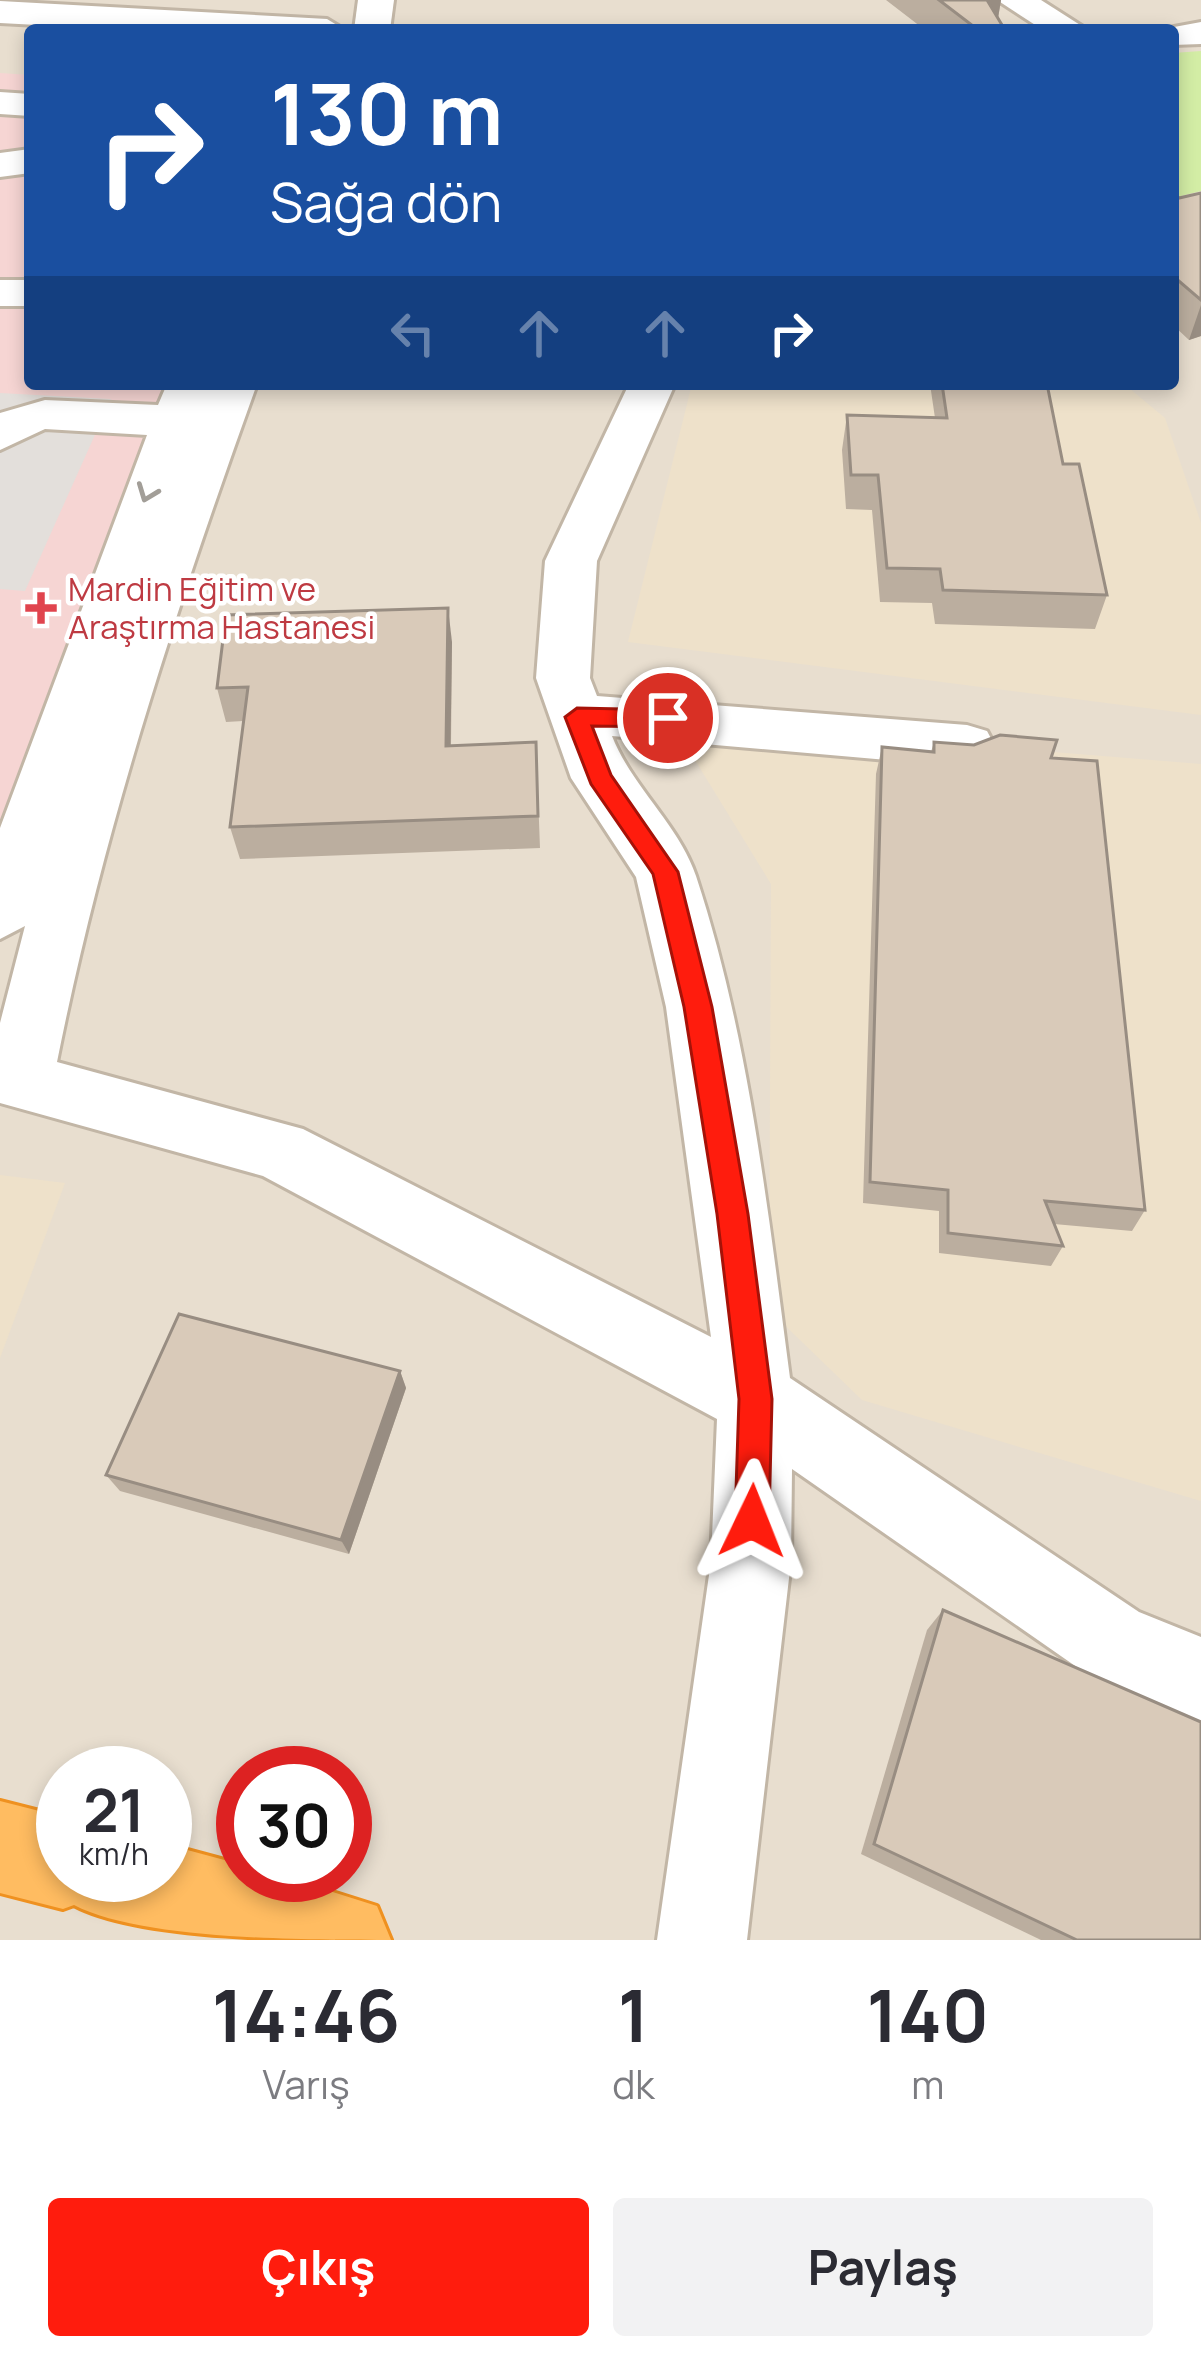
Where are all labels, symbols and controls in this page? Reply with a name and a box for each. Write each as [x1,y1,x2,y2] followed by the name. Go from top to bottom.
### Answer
[270,55,503,170] text: 130 m
[72,72,228,228] icon: right
[270,164,502,238] text: Sağa dön
[380,300,446,366] icon: left
[506,300,572,366] icon: ahead
[632,300,698,366] icon: ahead
[758,300,824,366] icon: right
[137,481,161,502] one-way arrow
[68,566,375,649] place label: Mardin Eğitim ve Araştırma Hastanesi
[25,592,57,624] marker: Mardin Eğitim ve Araştırma Hastanesi
[617,667,719,769] pin
[635,685,701,751] icon: arrive
[689,1458,815,1584] position arrow
[216,1746,372,1902] speed limit sign: 30
[83,1768,145,1850] text: 21
[79,1833,149,1874] text: km/h
[212,1965,400,2064] text: 14:46
[618,1965,649,2064] text: 1
[866,1965,989,2064] text: 140
[263,2057,350,2111] text: Varış
[612,2057,655,2111] text: dk
[911,2057,944,2111] text: m
[48,2198,589,2336] button: Çıkış
[613,2198,1153,2336] button: Paylaş

